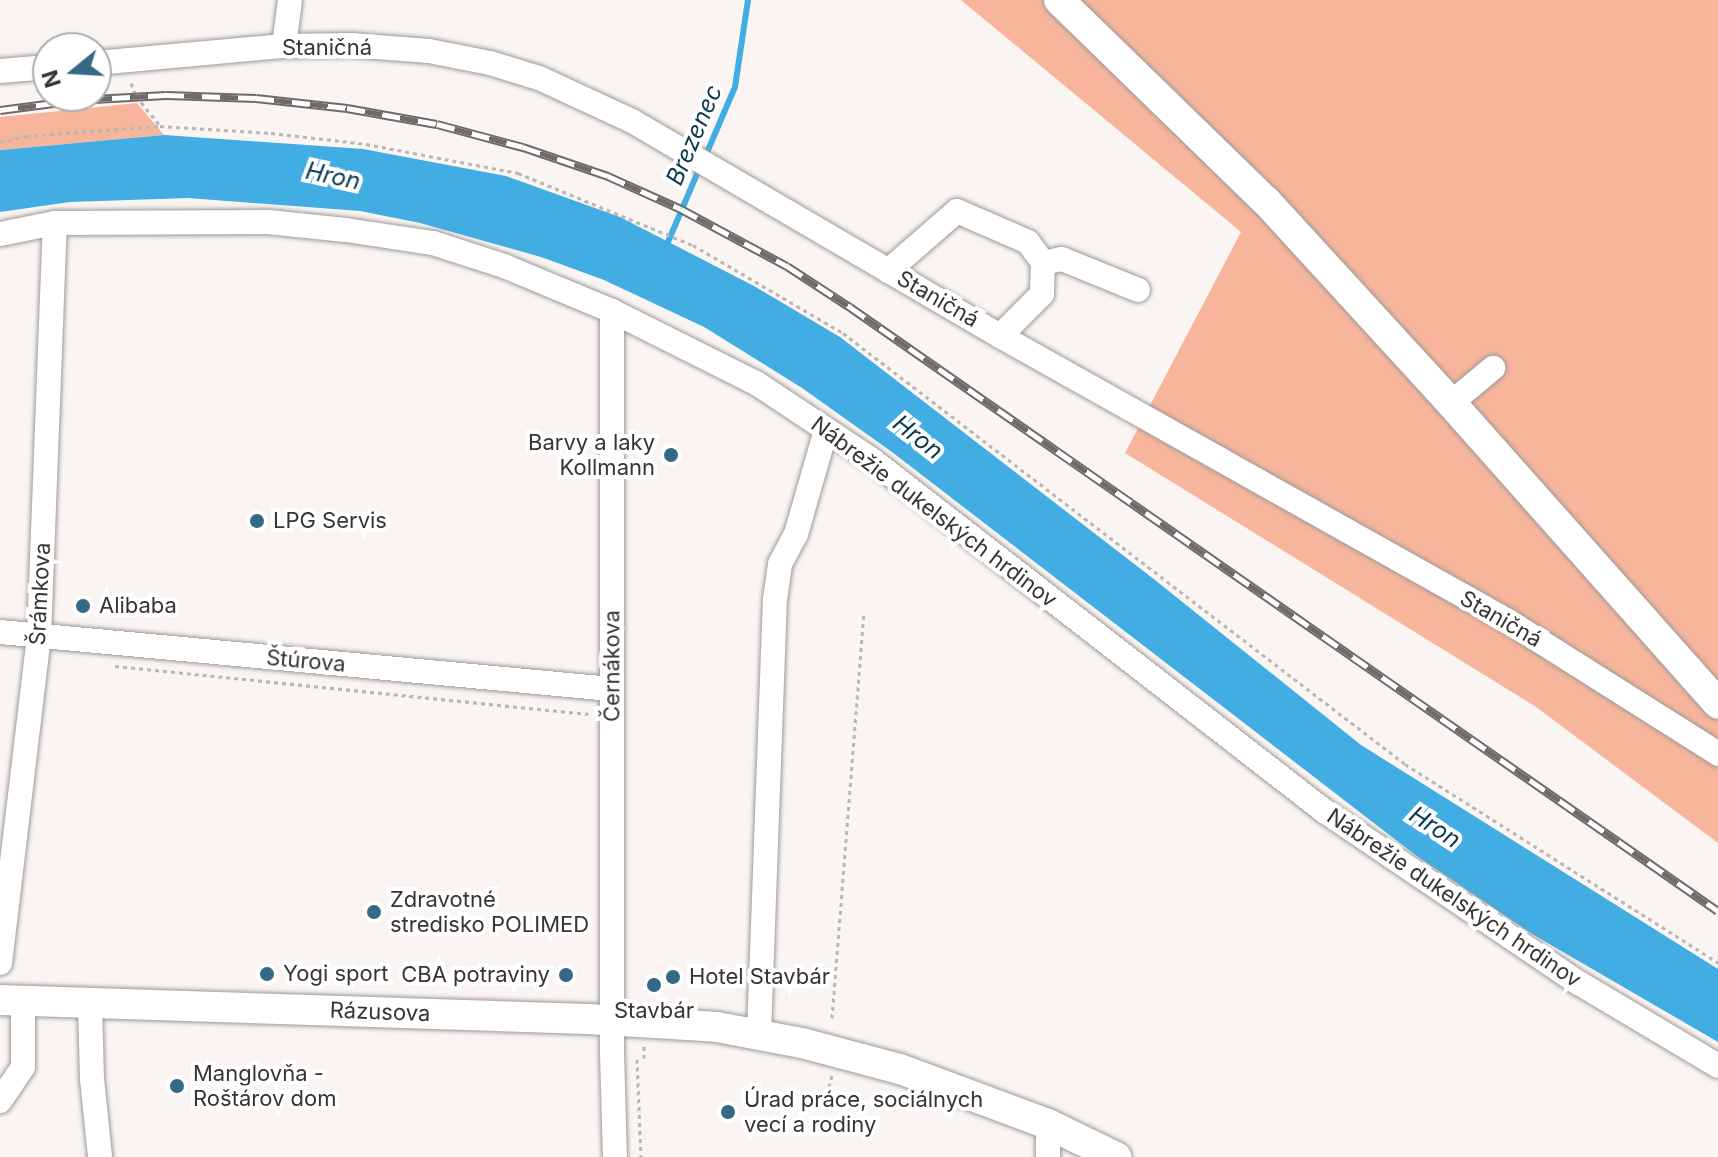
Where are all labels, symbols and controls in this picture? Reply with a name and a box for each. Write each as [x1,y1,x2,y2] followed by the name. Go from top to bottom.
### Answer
[32,32,112,112] north arrow
[282,35,372,61] street label: Staničná
[36,67,66,91] text: N
[660,80,728,190] water label: Brezenec
[303,156,363,196] water label: Hron
[892,265,984,333] street label: Staničná
[887,409,949,465] water label: Hron
[806,411,1062,613] street label: Nábrežie dukelských hrdinov
[528,429,655,480] place label: Barvy a laky Kollmann
[662,446,680,464] marker: Barvy a laky Kollmann
[273,508,387,534] place label: LPG Servis
[248,512,266,530] marker: LPG Servis
[24,542,56,646] street label: Šrámkova
[1455,585,1547,653] street label: Staničná
[99,593,177,619] place label: Alibaba
[74,597,92,615] marker: Alibaba
[599,610,625,722] street label: Černákova
[265,644,347,678] street label: Štúrova
[1404,800,1466,854] water label: Hron
[1322,803,1586,993] street label: Nábrežie dukelských hrdinov
[390,886,589,938] place label: Zdravotné stredisko POLIMED
[365,903,383,921] marker: Zdravotné stredisko POLIMED
[283,961,389,987] place label: Yogi sport
[401,962,550,988] place label: CBA potraviny
[689,964,830,990] place label: Hotel Stavbár
[258,965,276,983] marker: Yogi sport
[557,966,575,984] marker: CBA potraviny
[664,968,682,986] marker: Hotel Stavbár
[645,976,663,994] marker: Stavbár
[329,997,431,1027] street label: Rázusova
[614,998,694,1024] place label: Stavbár
[193,1060,336,1112] place label: Manglovňa - Roštárov dom
[168,1077,186,1095] marker: Manglovňa - Roštárov dom
[744,1086,983,1138] place label: Úrad práce, sociálnych vecí a rodiny
[719,1103,737,1121] marker: Úrad práce, sociálnych vecí a rodiny

